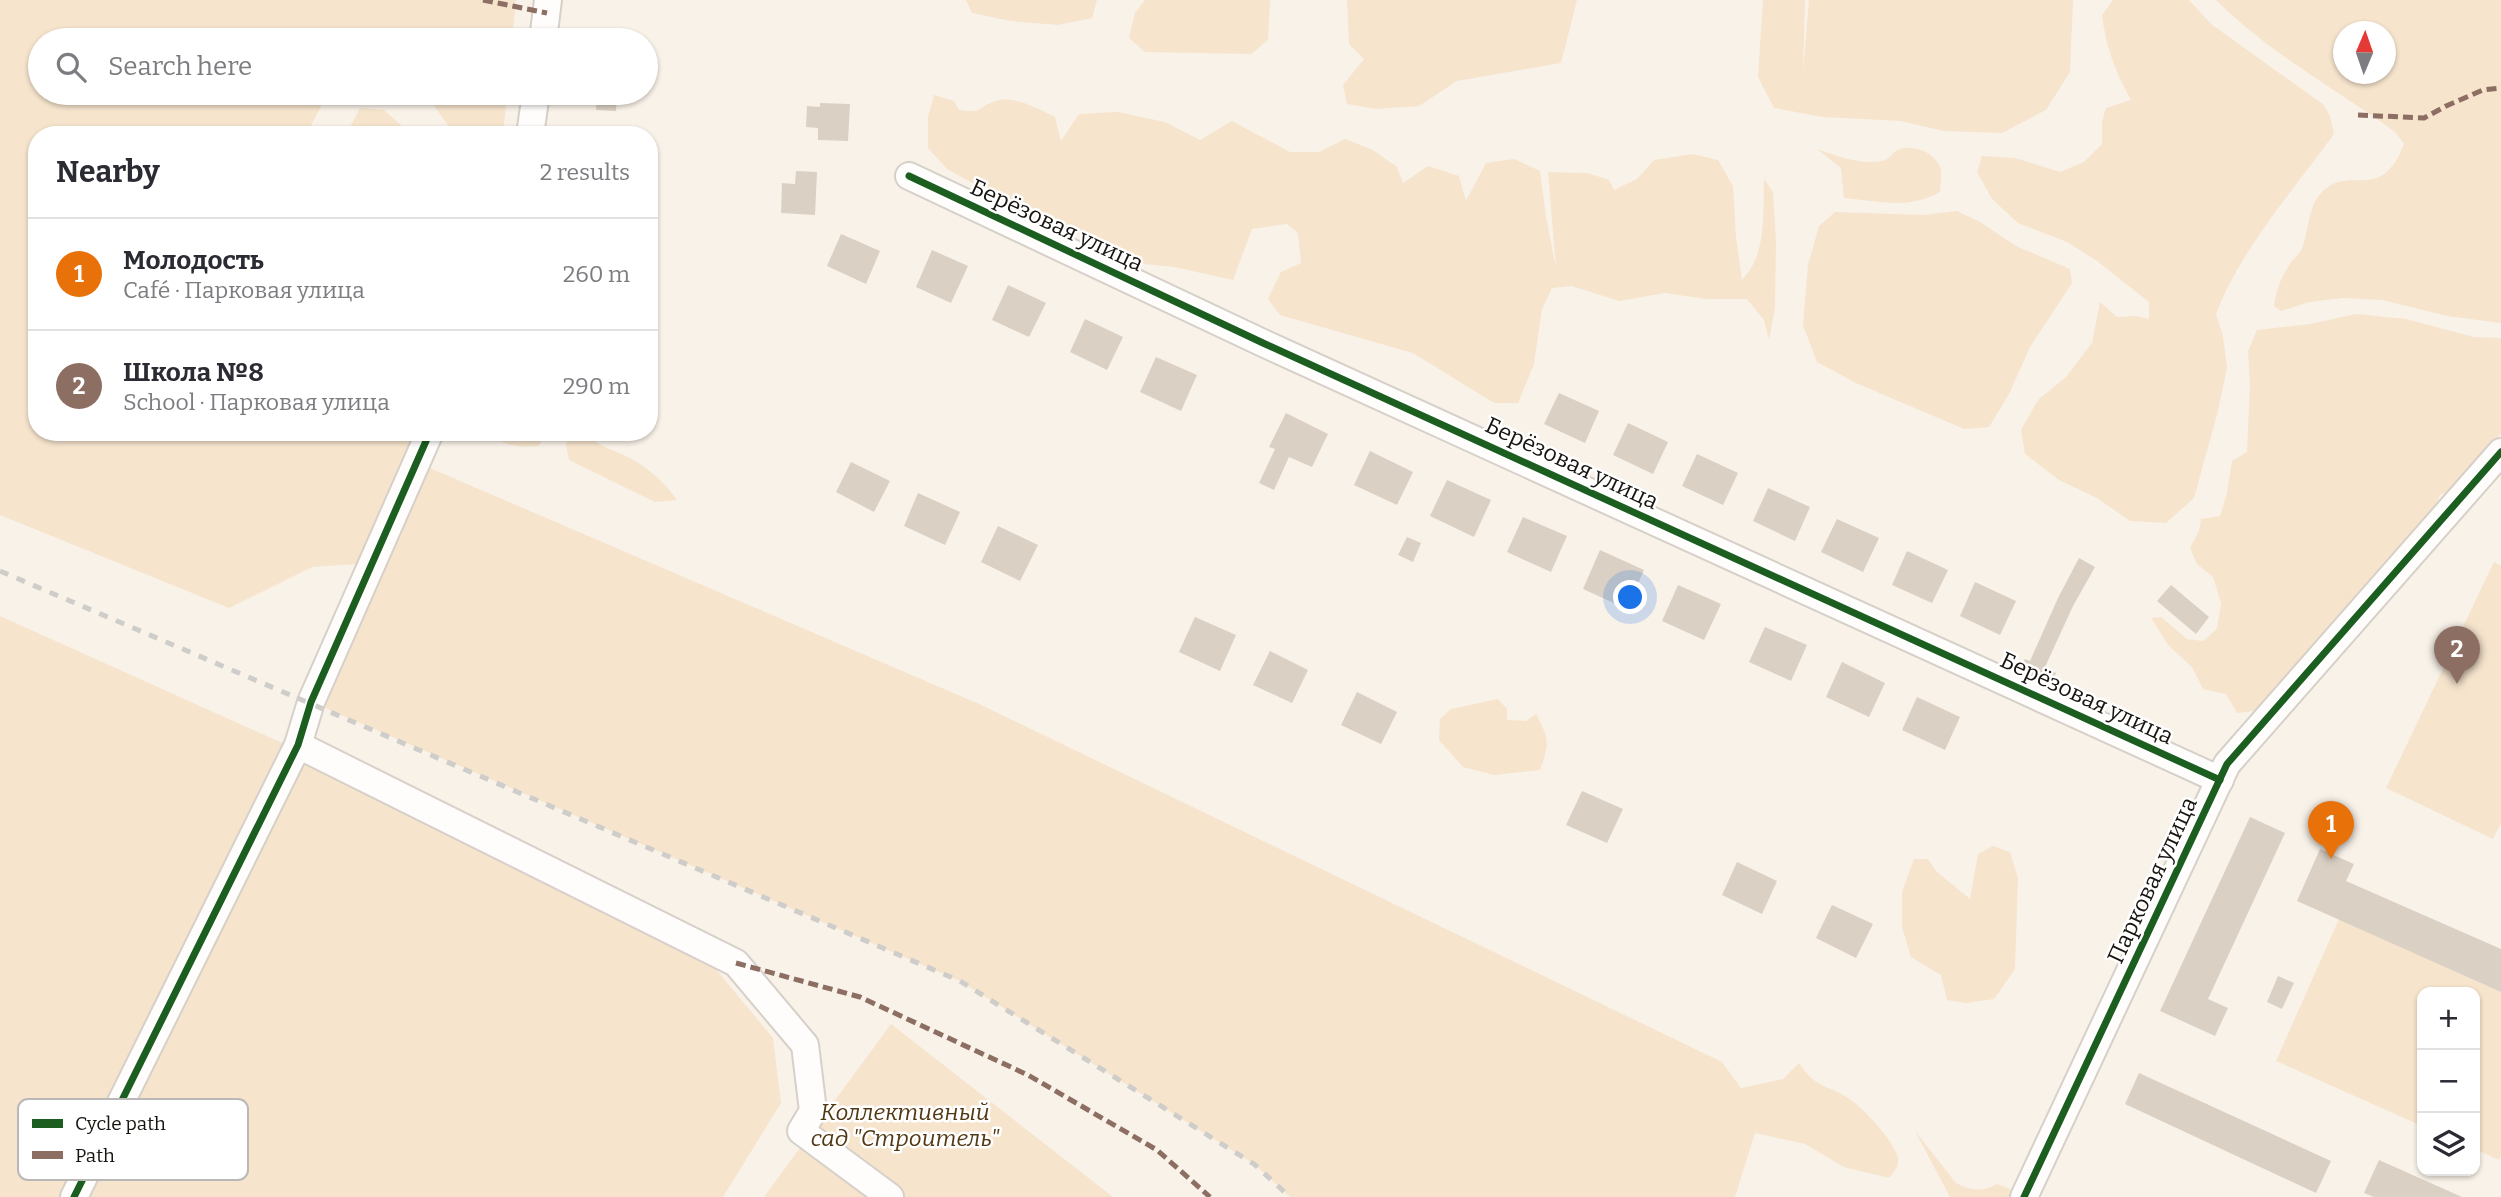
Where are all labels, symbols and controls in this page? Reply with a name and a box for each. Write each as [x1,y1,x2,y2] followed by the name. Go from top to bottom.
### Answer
[2333,21,2396,84] north arrow
[28,28,658,105] search box
[52,48,90,86] icon: search
[108,51,252,82] text: Search here
[56,154,160,190] text: Nearby
[540,158,630,186] text: 2 results
[966,173,1148,278] street label: Берёзовая улица
[123,245,264,276] text: Молодость
[74,260,84,288] text: 1
[563,260,630,288] text: 260 m
[123,276,365,304] text: Café · Парковая улица
[123,357,264,388] text: Школа №8
[73,372,85,400] text: 2
[563,372,630,400] text: 290 m
[123,388,390,416] text: School · Парковая улица
[1481,411,1663,516] street label: Берёзовая улица
[1613,580,1647,614] your location
[2434,626,2480,684] pin: 2
[1996,646,2178,751] street label: Берёзовая улица
[2101,792,2203,968] street label: Парковая улица
[2308,801,2354,859] pin: 1
[2417,987,2480,1176] map controls
[2417,987,2480,1050] button: +
[2417,1050,2480,1113] button: −
[811,1098,1000,1152] park label: Коллективный сад "Строитель"
[18,1099,248,1180] legend
[75,1112,166,1135] text: Cycle path
[2417,1113,2480,1176] button: layers
[75,1144,115,1167] text: Path

